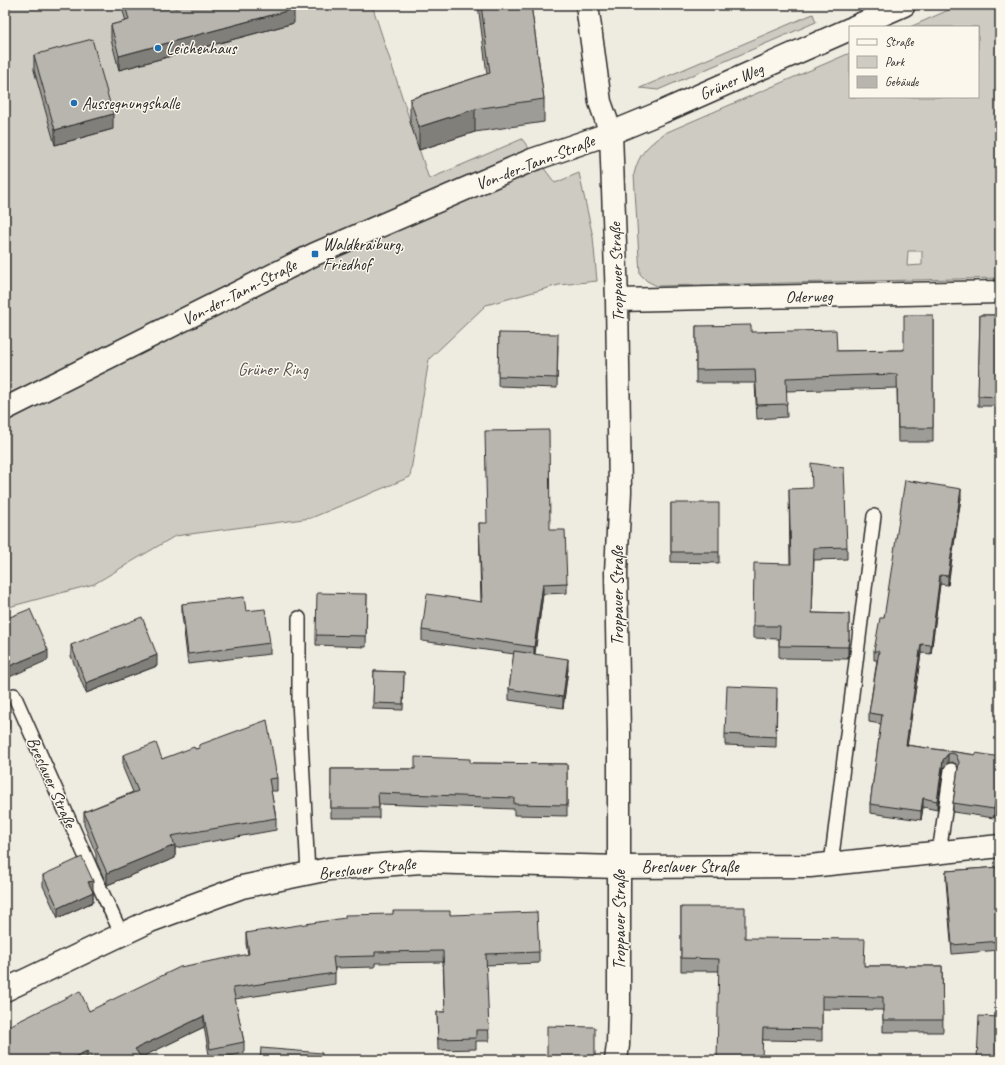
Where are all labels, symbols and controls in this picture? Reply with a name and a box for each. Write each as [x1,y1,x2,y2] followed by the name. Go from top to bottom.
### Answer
[849,26,979,98] legend
[885,34,914,50] text: Straße
[166,38,237,59] place label: Leichenhaus
[153,43,163,53] marker: Leichenhaus
[885,54,906,70] text: Park
[696,58,767,105] street label: Grüner Weg
[885,74,919,90] text: Gebäude
[82,93,181,114] place label: Aussegnungshalle
[69,98,79,108] marker: Aussegnungshalle
[473,130,599,195] street label: Von-der-Tann-Straße
[604,220,629,322] street label: Troppauer Straße
[323,234,404,275] place label: Waldkraiburg, Friedhof
[310,249,320,259] marker: Waldkraiburg, Friedhof
[179,254,301,330] street label: Von-der-Tann-Straße
[785,286,834,307] street label: Oderweg
[238,359,309,380] park label: Grüner Ring
[607,545,628,646] street label: Troppauer Straße
[22,734,81,832] street label: Breslauer Straße
[318,853,418,884] street label: Breslauer Straße
[641,856,740,877] street label: Breslauer Straße
[609,869,630,970] street label: Troppauer Straße

